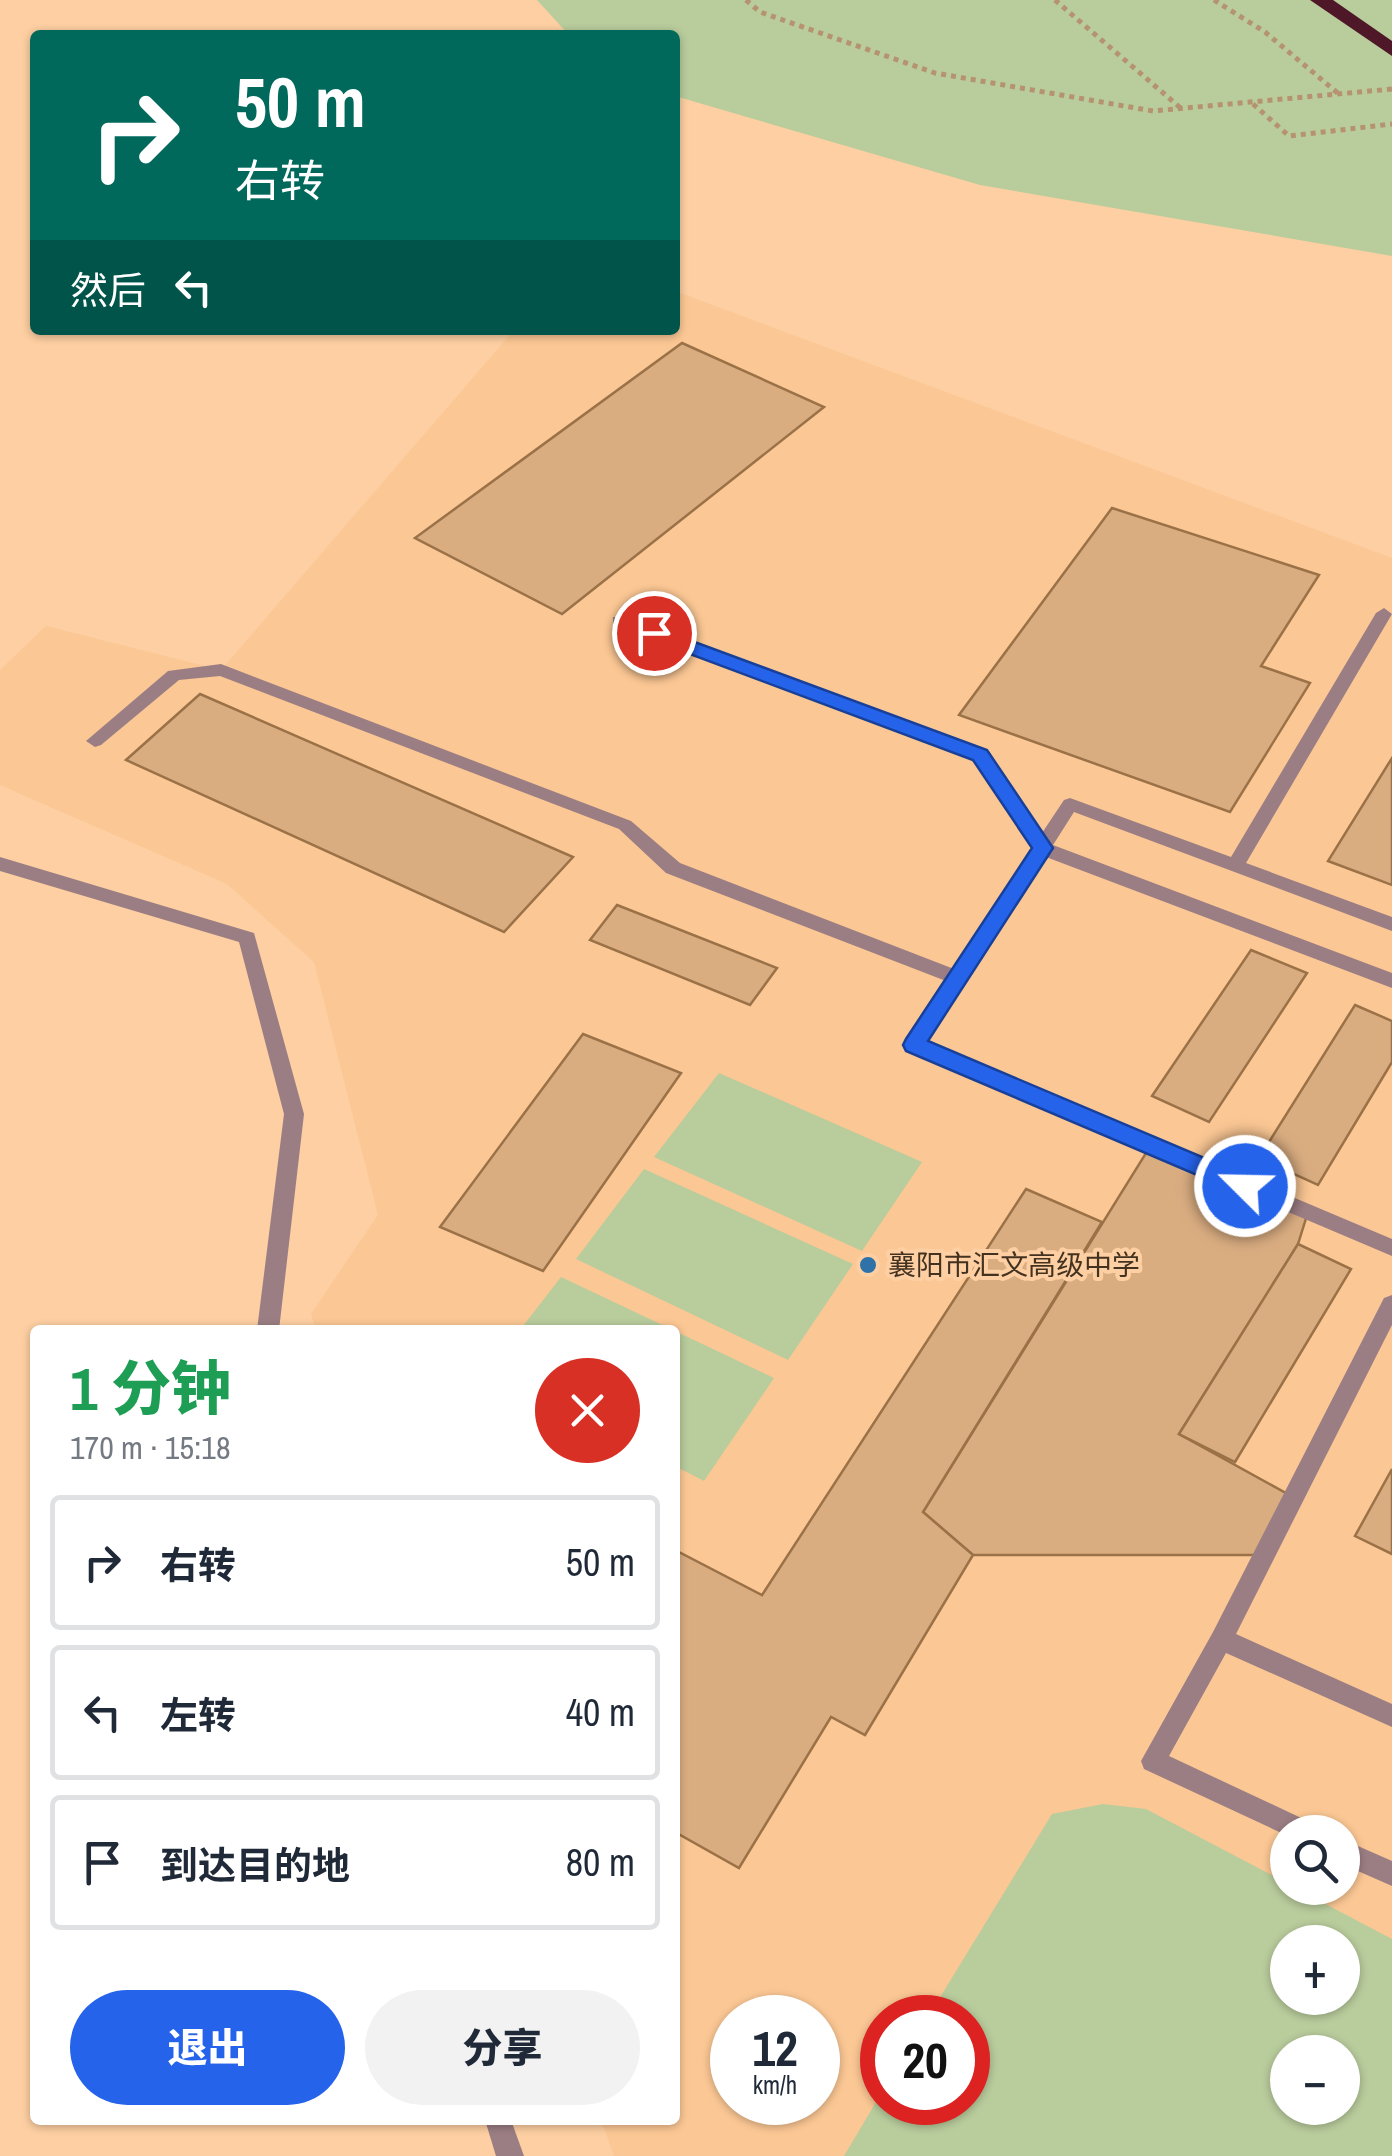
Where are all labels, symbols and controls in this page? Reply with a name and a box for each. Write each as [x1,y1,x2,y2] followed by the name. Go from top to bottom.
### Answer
[235,55,366,149] text: 50 m
[70,70,200,200] icon: right
[235,150,325,211] text: 右转
[166,260,221,315] icon: left
[70,265,146,316] text: 然后
[612,591,697,676] pin
[627,606,682,661] icon: arrive
[1193,1134,1297,1238] position arrow
[888,1246,1140,1284] place label: 襄阳市汇文高级中学
[857,1254,879,1276] marker: 襄阳市汇文高级中学
[70,1348,231,1429] text: 1 分钟
[535,1358,640,1463] button: close
[70,1426,230,1469] text: 170 m · 15:18
[75,1535,130,1590] icon: right
[566,1537,635,1588] text: 50 m
[160,1540,236,1591] text: 右转
[75,1685,130,1740] icon: left
[566,1687,635,1738] text: 40 m
[160,1690,236,1741] text: 左转
[1270,1815,1360,2125] map controls
[1270,1815,1360,1905] button: search
[75,1835,130,1890] icon: arrive
[566,1837,635,1888] text: 80 m
[160,1840,350,1891] text: 到达目的地
[1270,1925,1360,2015] button: +
[70,1990,345,2105] button: 退出
[365,1990,640,2105] button: 分享
[860,1995,990,2125] speed limit sign: 20
[752,2014,798,2082] text: 12
[1270,2035,1360,2125] button: −
[753,2068,797,2102] text: km/h

